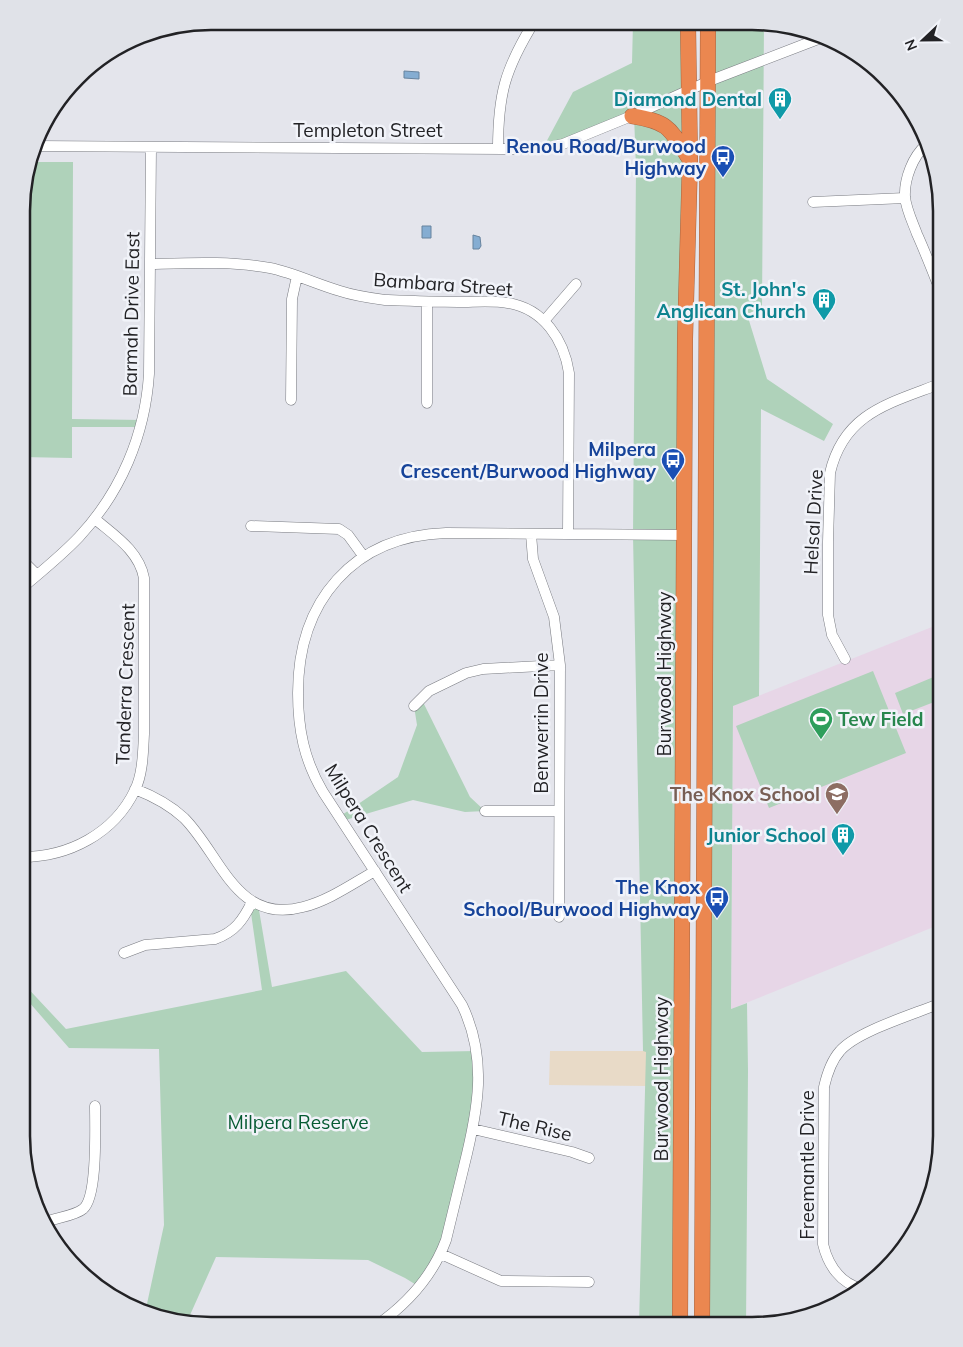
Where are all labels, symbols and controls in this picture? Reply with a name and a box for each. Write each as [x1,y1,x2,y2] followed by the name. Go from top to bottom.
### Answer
[898,15,948,65] north arrow
[901,37,921,53] text: N
[767,86,793,120] building icon: Diamond Dental
[614,87,762,111] place label: Diamond Dental
[293,118,443,142] street label: Templeton Street
[506,134,707,180] place label: Renou Road/Burwood Highway
[710,144,736,178] bus stop icon: Renou Road/Burwood Highway
[118,231,144,397] street label: Barmah Drive East
[373,267,514,301] street label: Bambara Street
[656,277,806,323] place label: St. John's Anglican Church
[811,287,837,321] building icon: St. John's Anglican Church
[400,437,657,483] place label: Milpera Crescent/Burwood Highway
[660,447,686,481] bus stop icon: Milpera Crescent/Burwood Highway
[798,469,828,575] street label: Helsal Drive
[652,591,676,757] street label: Burwood Highway
[110,603,140,765] street label: Tanderra Crescent
[529,652,553,794] street label: Benwerrin Drive
[808,706,834,740] sports icon: Tew Field
[838,707,924,731] place label: Tew Field
[320,759,418,897] street label: Milpera Crescent
[824,781,850,815] school or university icon: The Knox School
[670,782,820,806] place label: The Knox School
[830,822,856,856] building icon: Junior School
[707,823,826,847] place label: Junior School
[463,875,701,921] place label: The Knox School/Burwood Highway
[704,885,730,919] bus stop icon: The Knox School/Burwood Highway
[649,996,673,1162] street label: Burwood Highway
[795,1090,819,1240] street label: Freemantle Drive
[496,1106,574,1146] street label: The Rise
[227,1110,369,1134] park label: Milpera Reserve

